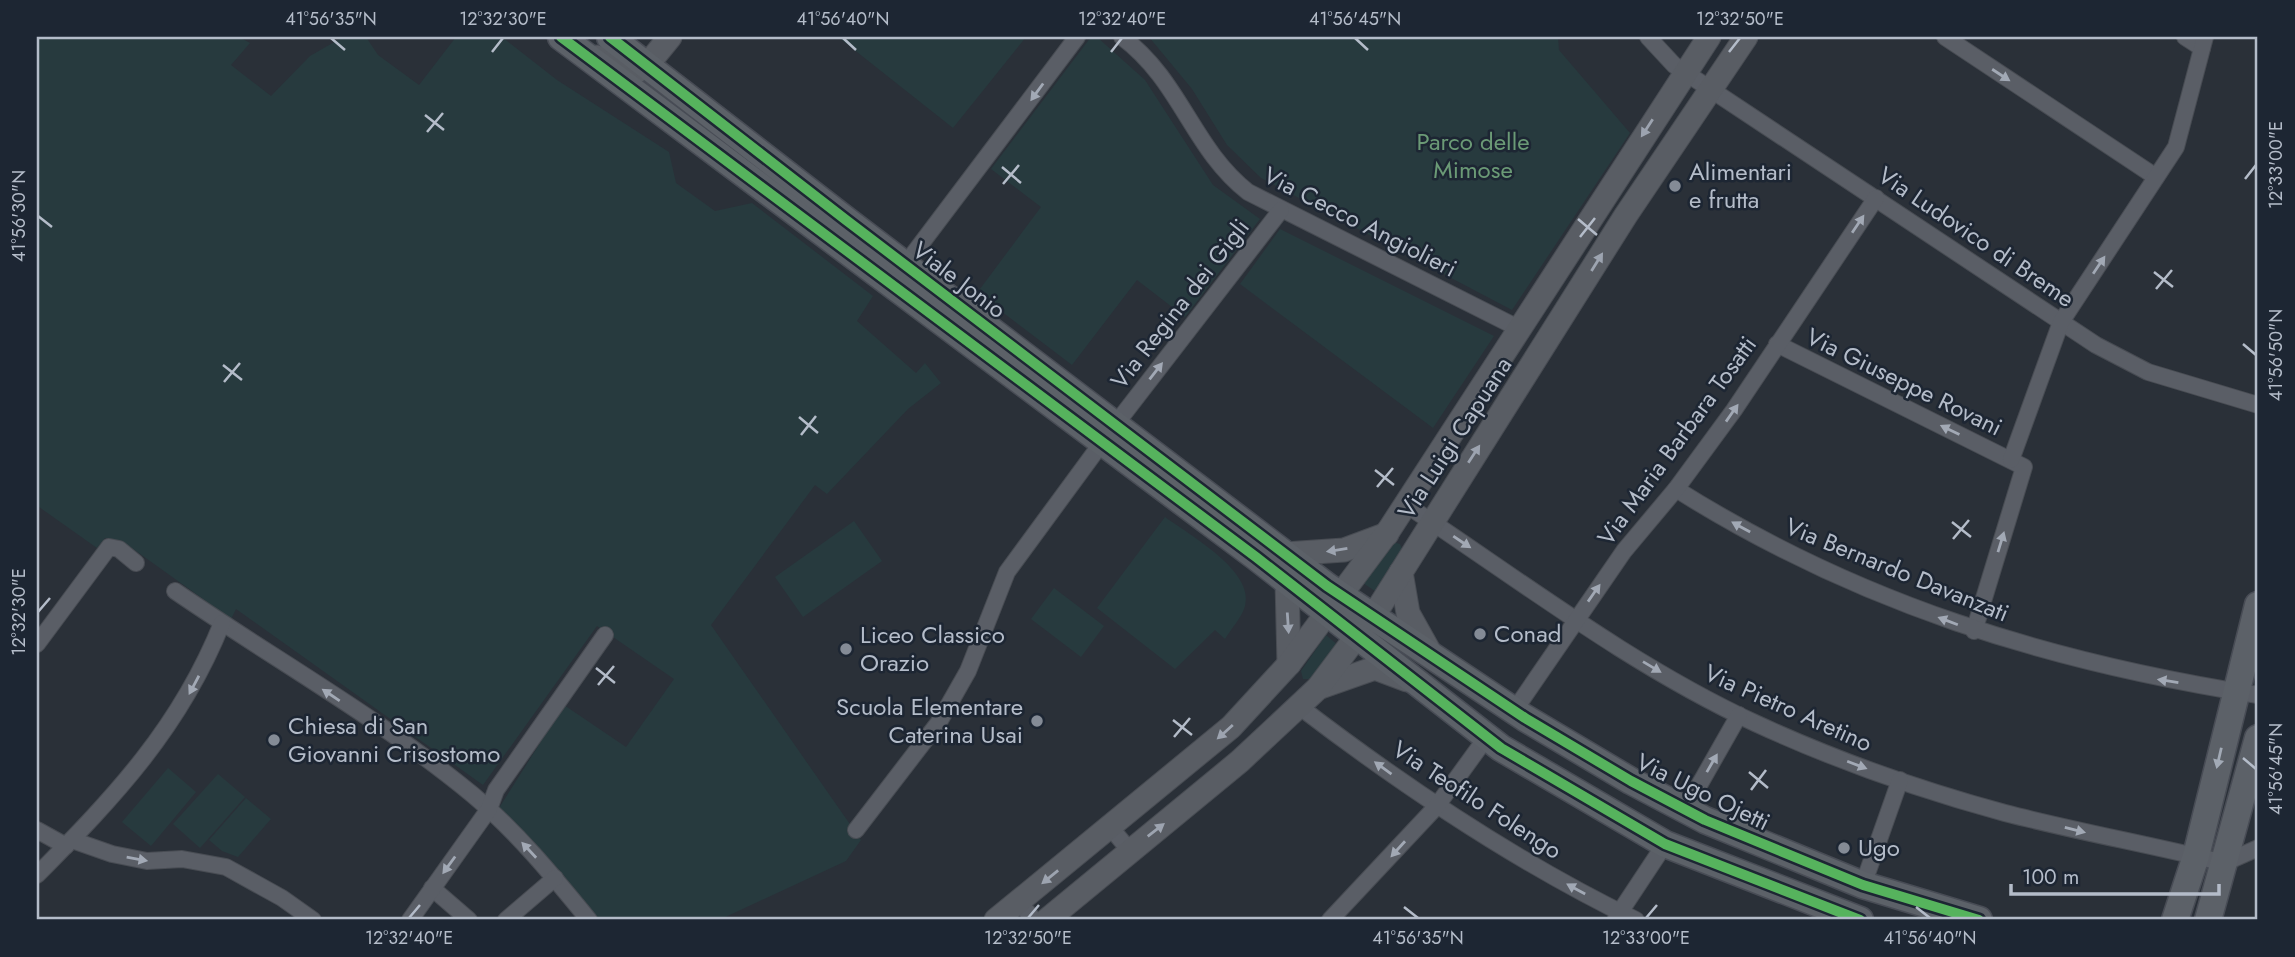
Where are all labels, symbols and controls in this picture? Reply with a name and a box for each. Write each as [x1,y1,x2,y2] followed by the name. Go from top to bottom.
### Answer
[285,6,377,32] text: 41°56'35"N
[459,6,547,32] text: 12°32'30"E
[797,6,889,32] text: 41°56'40"N
[1078,6,1166,32] text: 12°32'40"E
[1309,6,1401,32] text: 41°56'45"N
[1696,6,1784,32] text: 12°32'50"E
[1992,68,2010,82] one-way arrow
[1030,83,1044,101] one-way arrow
[1641,119,1654,138] one-way arrow
[2263,121,2289,209] text: 12°33'00"E
[1416,124,1530,187] park label: Parco delle Mimose
[1689,154,1792,217] place label: Alimentari e frutta
[1257,158,1463,285] street label: Via Cecco Angiolieri
[1871,158,2082,316] street label: Via Ludovico di Breme
[6,170,32,262] text: 41°56'30"N
[1667,178,1683,194] marker: Alimentari e frutta
[1102,211,1257,396] street label: Via Regina dei Gigli
[1852,214,1865,233] one-way arrow
[905,233,1014,327] street label: Viale Jonio
[1590,253,1603,272] one-way arrow
[2092,255,2105,274] one-way arrow
[2263,309,2289,401] text: 41°56'50"N
[1800,319,2008,444] street label: Via Giuseppe Rovani
[1589,329,1765,553] street label: Via Maria Barbara Tosatti
[1389,350,1520,526] street label: Via Luigi Capuana
[1149,362,1164,380] one-way arrow
[1725,404,1739,422] one-way arrow
[1940,424,1960,436] one-way arrow
[1468,445,1481,464] one-way arrow
[1780,509,2014,630] street label: Via Bernardo Davanzati
[1731,522,1751,534] one-way arrow
[1997,531,2007,552] one-way arrow
[1453,535,1471,549] one-way arrow
[1326,545,1348,556] one-way arrow
[6,568,32,656] text: 12°32'30"E
[1587,584,1601,602] one-way arrow
[1283,612,1294,634] one-way arrow
[1494,616,1561,651] place label: Conad
[1938,616,1959,627] one-way arrow
[860,617,1005,680] place label: Liceo Classico Orazio
[1472,626,1488,642] marker: Conad
[838,641,854,657] marker: Liceo Classico Orazio
[1699,655,1878,760] street label: Via Pietro Aretino
[1642,661,1661,674] one-way arrow
[188,675,200,695] one-way arrow
[2157,675,2179,686] one-way arrow
[322,688,340,702] one-way arrow
[836,689,1023,752] place label: Scuola Elementare Caterina Usai
[288,708,500,771] place label: Chiesa di San Giovanni Crisostomo
[1029,713,1045,729] marker: Scuola Elementare Caterina Usai
[2263,723,2289,815] text: 41°56'45"N
[1217,724,1234,739] one-way arrow
[266,732,282,748] marker: Chiesa di San Giovanni Crisostomo
[1386,732,1569,868] street label: Via Teofilo Folengo
[1630,744,1776,839] street label: Via Ugo Ojetti
[2214,747,2225,769] one-way arrow
[1706,753,1718,772] one-way arrow
[1847,759,1868,770] one-way arrow
[1374,762,1392,776] one-way arrow
[1147,823,1165,838] one-way arrow
[2064,825,2086,836] one-way arrow
[1858,830,1900,865] place label: Ugo
[1390,840,1406,858] one-way arrow
[1836,840,1852,856] marker: Ugo
[521,842,537,859] one-way arrow
[2011,852,2220,896] scale bar
[126,853,148,864] one-way arrow
[442,855,456,874] one-way arrow
[2022,862,2079,892] text: 100 m
[1042,869,1059,884] one-way arrow
[1566,883,1586,895] one-way arrow
[365,925,453,951] text: 12°32'40"E
[984,925,1072,951] text: 12°32'50"E
[1372,925,1464,951] text: 41°56'35"N
[1602,925,1690,951] text: 12°33'00"E
[1884,925,1976,951] text: 41°56'40"N

